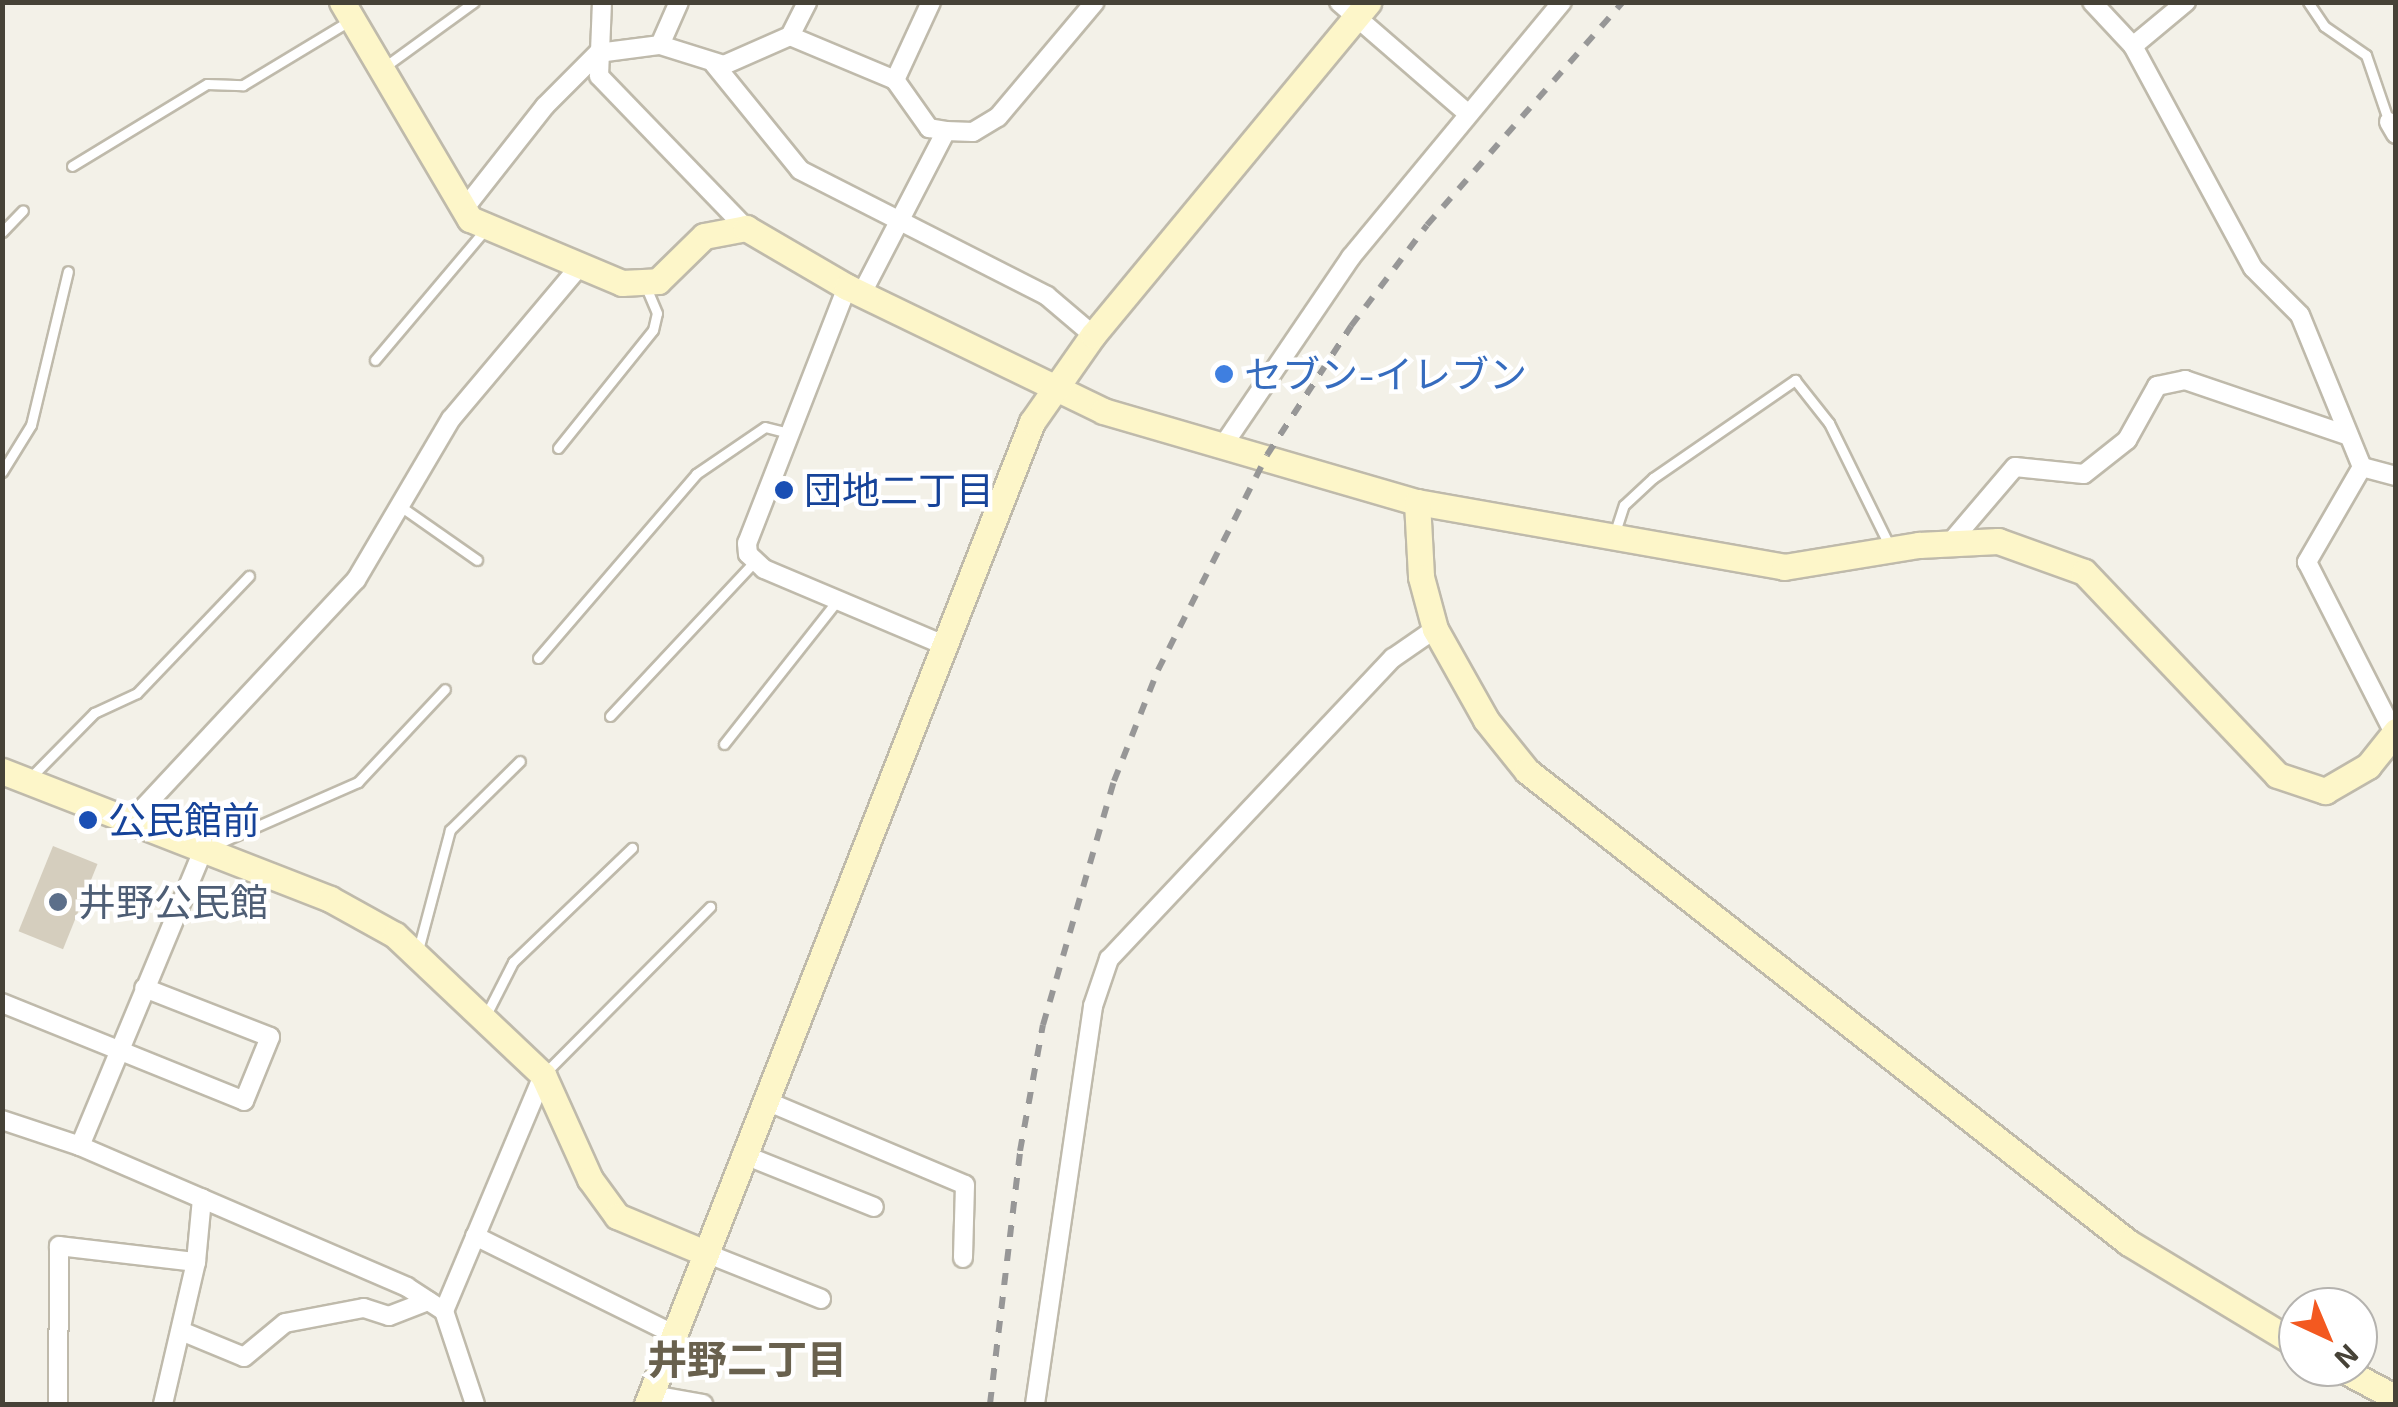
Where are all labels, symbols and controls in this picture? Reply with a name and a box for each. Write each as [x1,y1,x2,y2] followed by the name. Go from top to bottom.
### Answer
[1244,351,1527,397] place label: セブン-イレブン
[1213,363,1235,385] marker: セブン-イレブン
[804,467,994,513] place label: 団地二丁目
[773,479,795,501] marker: 団地二丁目
[108,797,260,843] place label: 公民館前
[77,809,99,831] marker: 公民館前
[78,879,268,925] place label: 井野公民館
[47,891,69,913] marker: 井野公民館
[2278,1287,2378,1387] north arrow
[647,1334,847,1382] district label: 井野二丁目
[2328,1338,2367,1376] text: N

